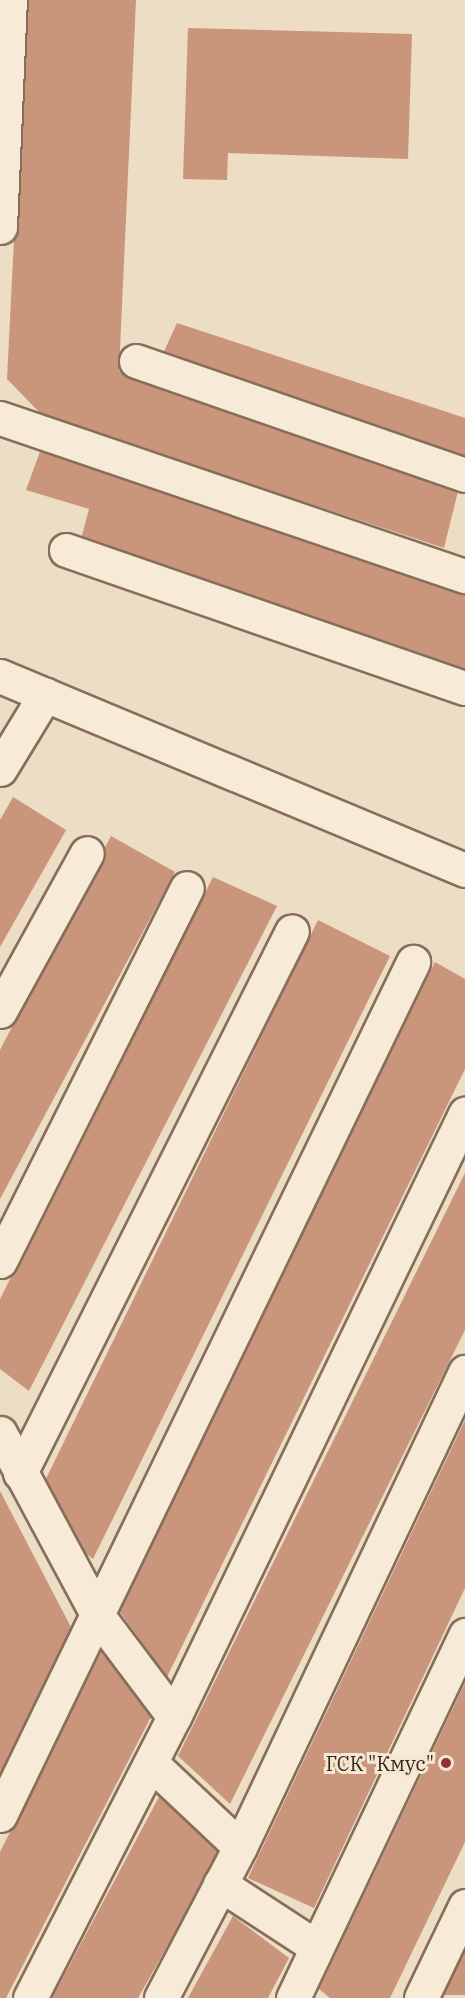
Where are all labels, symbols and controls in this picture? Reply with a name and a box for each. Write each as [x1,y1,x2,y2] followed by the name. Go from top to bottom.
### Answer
[326,1751,434,1775] place label: ГСК "Кмус"
[439,1756,453,1770] marker: ГСК "Кмус"

